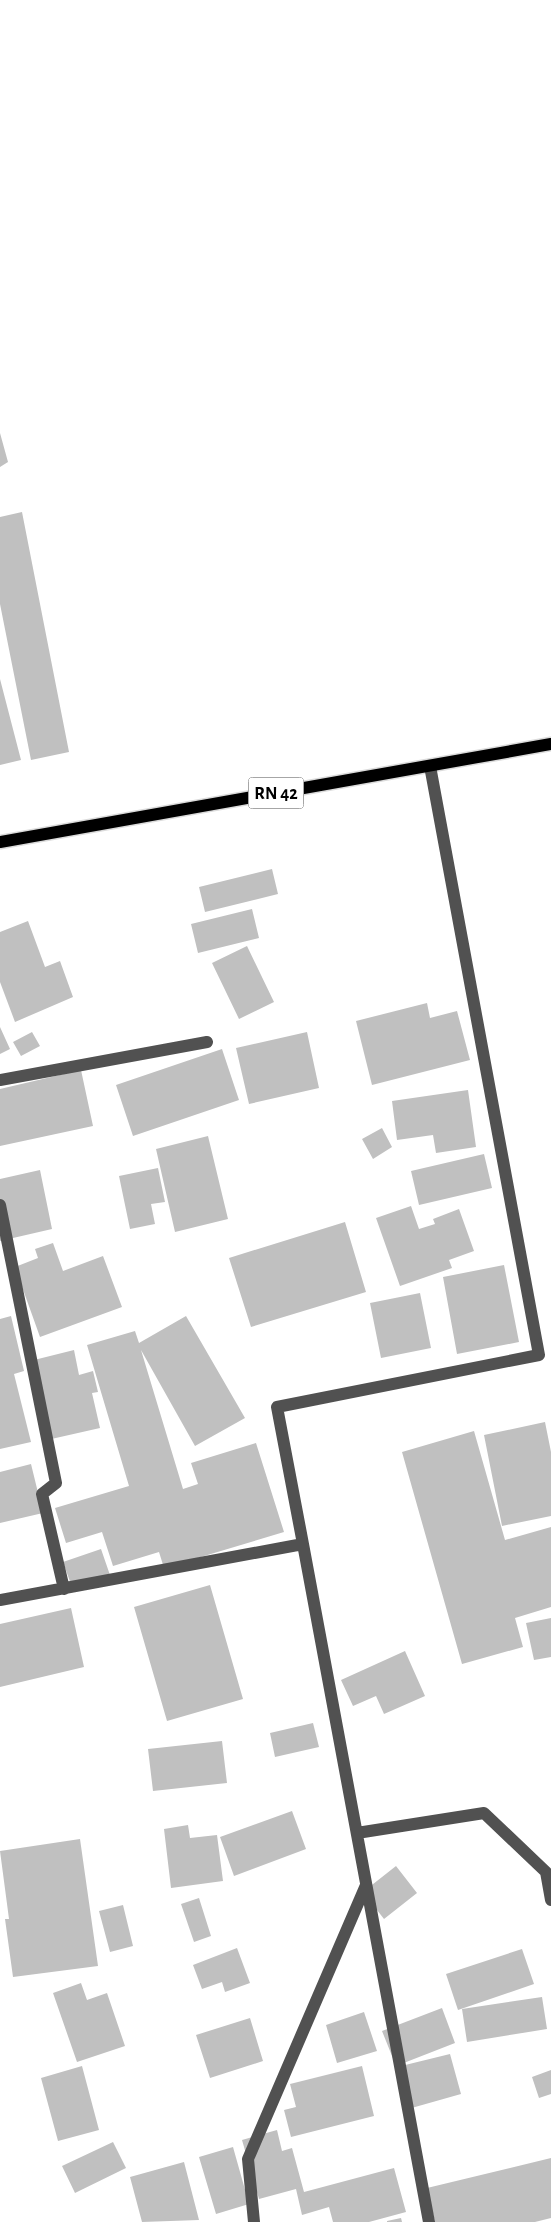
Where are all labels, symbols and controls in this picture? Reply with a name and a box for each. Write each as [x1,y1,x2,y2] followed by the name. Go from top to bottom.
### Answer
[248,778,304,808] road number: RN 42

